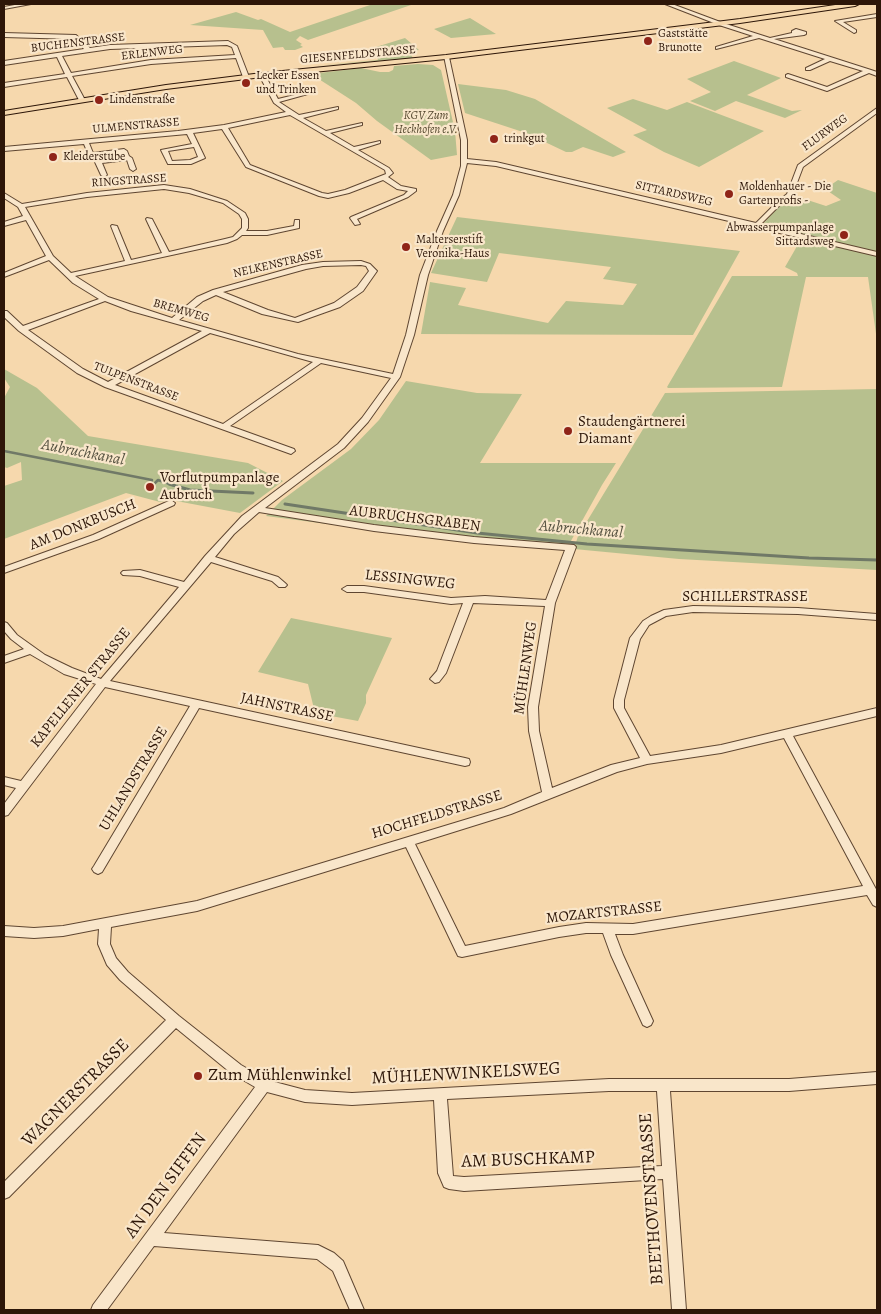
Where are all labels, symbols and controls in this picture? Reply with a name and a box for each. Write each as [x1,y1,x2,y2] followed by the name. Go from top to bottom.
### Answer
[658,27,708,55] place label: Gaststätte Brunotte
[30,30,126,56] street label: BUCHENSTRASSE
[642,35,654,47] marker: Gaststätte Brunotte
[120,42,184,64] street label: ERLENWEG
[300,43,416,67] street label: GIESENFELDSTRASSE
[256,69,319,97] place label: Lecker Essen und Trinken
[240,77,252,89] marker: Lecker Essen und Trinken
[109,93,175,107] place label: Lindenstraße
[93,94,105,106] marker: Lindenstraße
[394,109,458,137] park label: KGV Zum Heckhofen e.V.
[799,111,851,155] street label: FLURWEG
[92,115,180,137] street label: ULMENSTRASSE
[504,132,545,146] place label: trinkgut
[488,133,500,145] marker: trinkgut
[63,150,125,164] place label: Kleiderstube
[47,151,59,163] marker: Kleiderstube
[91,171,167,191] street label: RINGSTRASSE
[634,178,714,210] street label: SITTARDSWEG
[739,180,831,208] place label: Moldenhauer - Die Gartenprofis -
[723,188,735,200] marker: Moldenhauer - Die Gartenprofis -
[727,221,834,249] place label: Abwasserpumpanlage Sittardsweg
[838,229,850,241] marker: Abwasserpumpanlage Sittardsweg
[416,233,489,261] place label: Malterserstift Veronika-Haus
[400,241,412,253] marker: Malterserstift Veronika-Haus
[232,247,324,281] street label: NELKENSTRASSE
[151,296,211,326] street label: BREMWEG
[91,359,181,405] street label: TULPENSTRASSE
[578,413,685,448] place label: Staudengärtnerei Diamant
[562,425,574,437] marker: Staudengärtnerei Diamant
[40,436,126,470] water label: Aubruchkanal
[160,469,279,504] place label: Vorflutpumpanlage Aubruch
[144,481,156,493] marker: Vorflutpumpanlage Aubruch
[27,495,139,555] street label: AM DONKBUSCH
[348,502,482,536] street label: AUBRUCHSGRABEN
[538,517,624,543] water label: Aubruchkanal
[364,566,456,594] street label: LESSINGWEG
[682,588,808,606] street label: SCHILLERSTRASSE
[511,620,541,716] street label: MÜHLENWEG
[27,624,135,752] street label: KAPELLENER STRASSE
[239,689,335,727] street label: JAHNSTRASSE
[96,724,172,834] street label: UHLANDSTRASSE
[370,787,504,843] street label: HOCHFELDSTRASSE
[545,898,663,928] street label: MOZARTSTRASSE
[18,1035,134,1151] street label: WAGNERSTRASSE
[371,1058,561,1090] street label: MÜHLENWINKELSWEG
[208,1065,351,1087] place label: Zum Mühlenwinkel
[192,1070,204,1082] marker: Zum Mühlenwinkel
[635,1112,669,1286] street label: BEETHOVENSTRASSE
[121,1129,211,1243] street label: AN DEN SIFFEN
[461,1147,595,1173] street label: AM BUSCHKAMP

